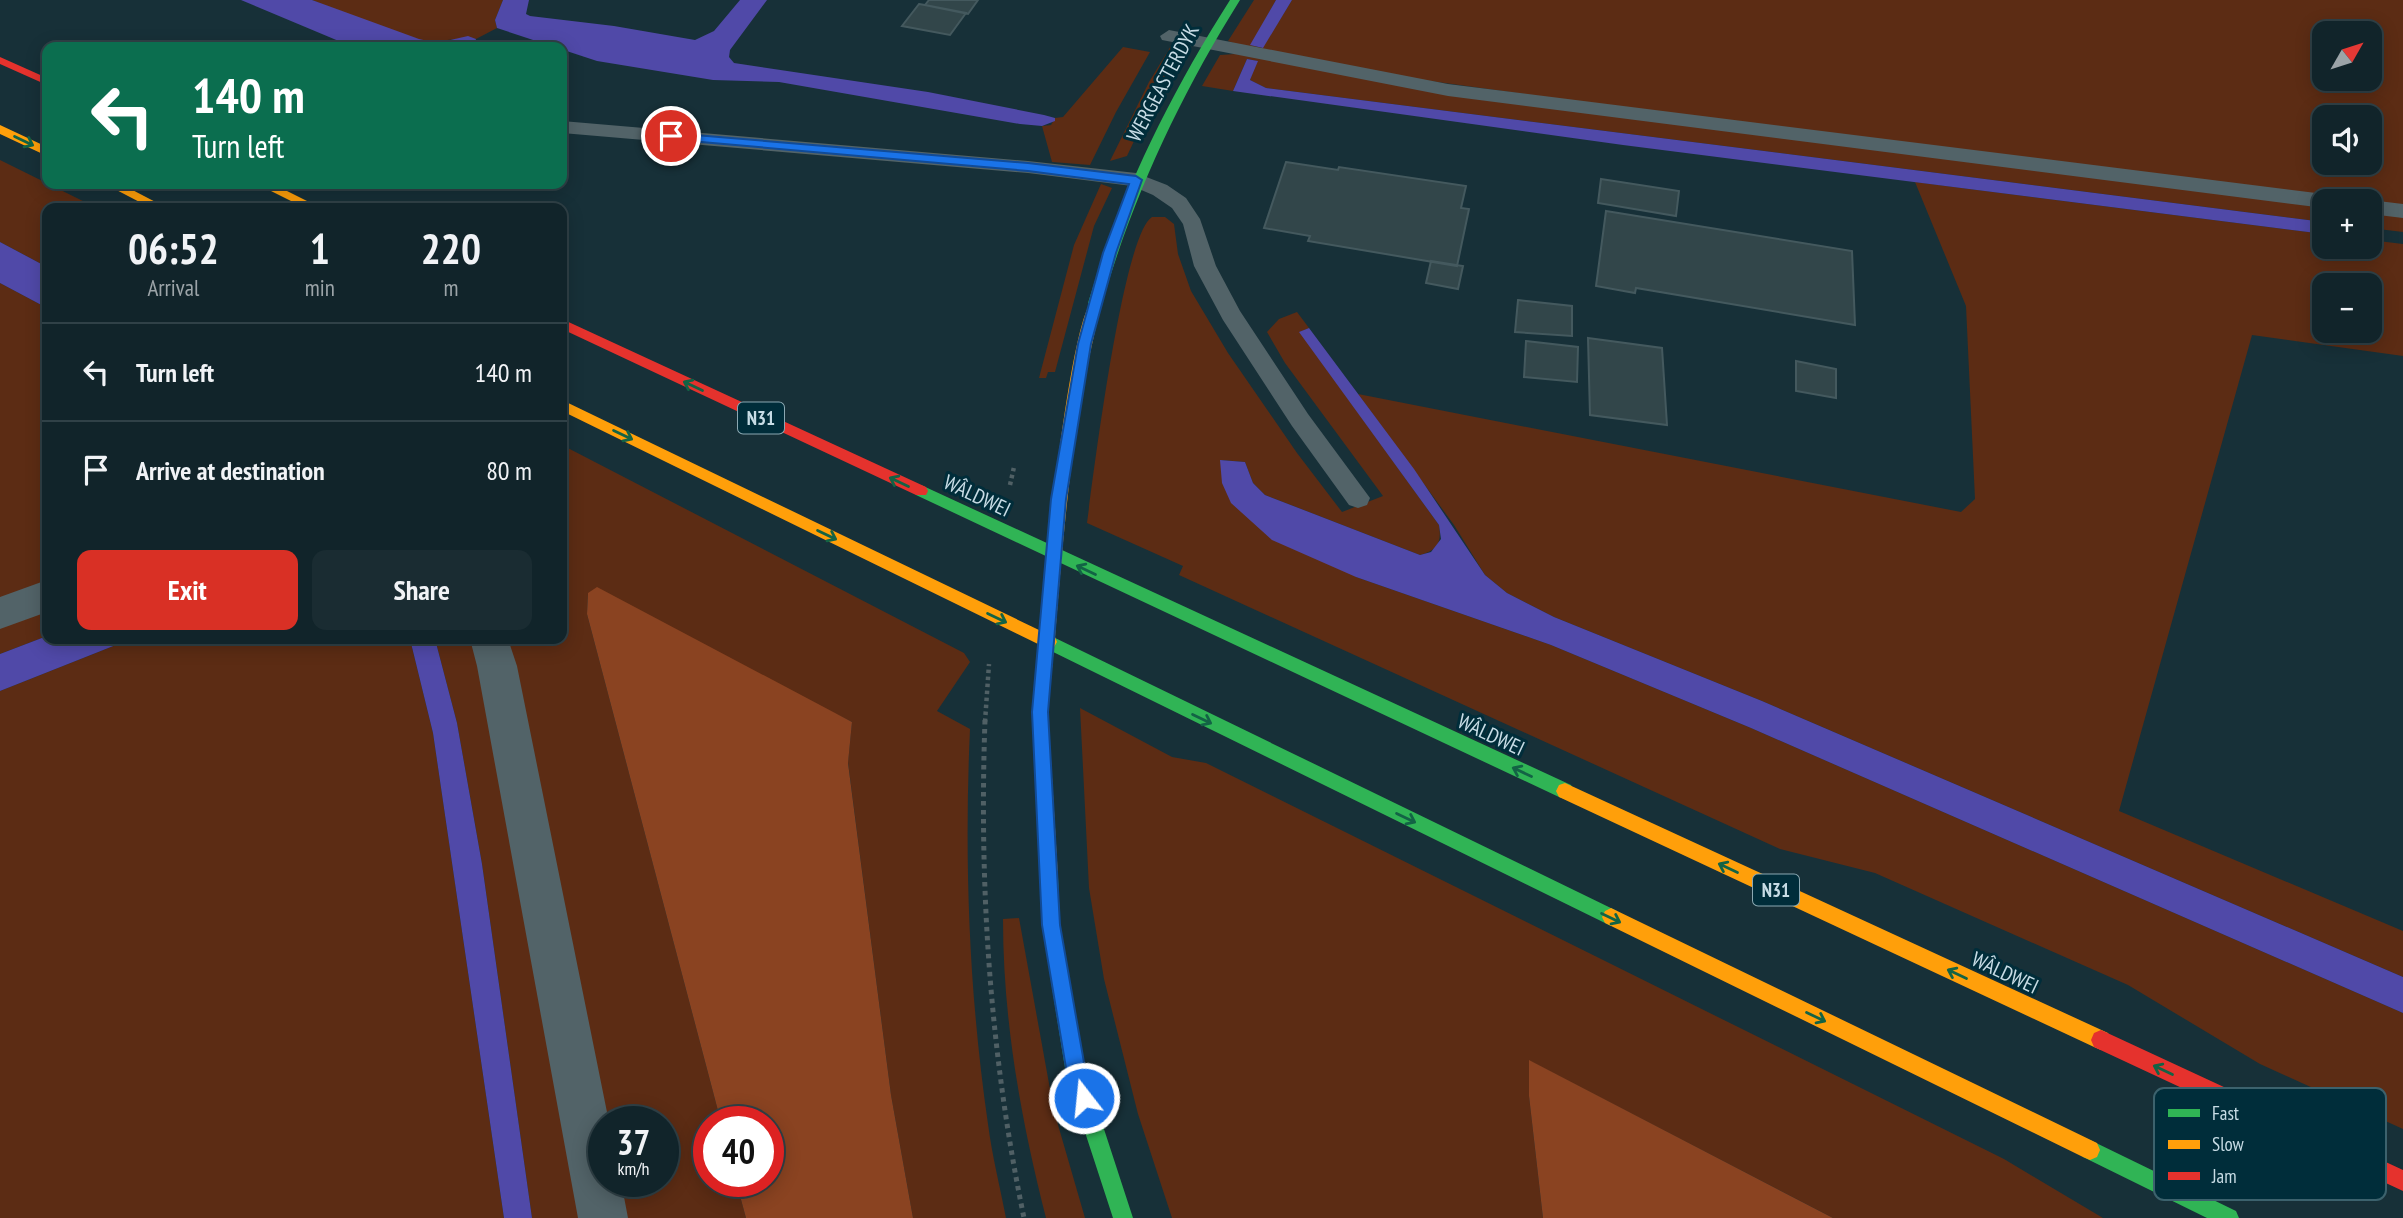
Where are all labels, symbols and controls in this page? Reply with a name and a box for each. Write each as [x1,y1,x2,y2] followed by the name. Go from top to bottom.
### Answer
[1120,19,1205,146] street label: WERGEASTERDYK
[2312,21,2382,91] north arrow
[2312,21,2382,343] map controls
[192,63,305,127] text: 140 m
[77,70,168,161] icon: left
[2312,105,2382,175] button: sound
[641,106,701,166] pin
[652,117,690,155] icon: arrive
[192,125,284,167] text: Turn left
[13,134,34,148] one-way arrow
[2312,189,2382,259] button: +
[128,221,219,276] text: 06:52
[310,221,330,276] text: 1
[421,221,481,276] text: 220
[147,273,199,302] text: Arrival
[305,273,335,302] text: min
[443,273,458,302] text: m
[2312,273,2382,343] button: −
[77,353,115,391] icon: left
[136,356,214,389] text: Turn left
[474,356,532,389] text: 140 m
[683,379,704,392] one-way arrow
[738,402,784,434] road number: N31
[612,429,633,442] one-way arrow
[77,451,115,489] icon: arrive
[136,454,325,487] text: Arrive at destination
[486,454,532,487] text: 80 m
[939,468,1015,523] street label: WÂLDWEI
[889,475,910,489] one-way arrow
[816,529,837,543] one-way arrow
[77,550,298,630] button: Exit
[312,550,532,630] button: Share
[1076,563,1097,576] one-way arrow
[986,612,1007,626] one-way arrow
[1453,707,1529,762] street label: WÂLDWEI
[1191,712,1212,726] one-way arrow
[1512,765,1533,778] one-way arrow
[1395,812,1416,825] one-way arrow
[1718,861,1739,874] one-way arrow
[1753,874,1799,906] road number: N31
[1600,911,1621,925] one-way arrow
[1967,945,2043,1000] street label: WÂLDWEI
[1947,967,1968,980] one-way arrow
[1805,1011,1826,1024] one-way arrow
[1047,1061,1121,1135] position arrow
[2153,1063,2174,1076] one-way arrow
[2154,1088,2386,1200] legend
[2212,1101,2240,1125] text: Fast
[693,1106,784,1197] speed limit sign: 40
[617,1119,650,1165] text: 37
[2212,1132,2245,1156] text: Slow
[618,1157,649,1180] text: km/h
[2211,1164,2237,1188] text: Jam

